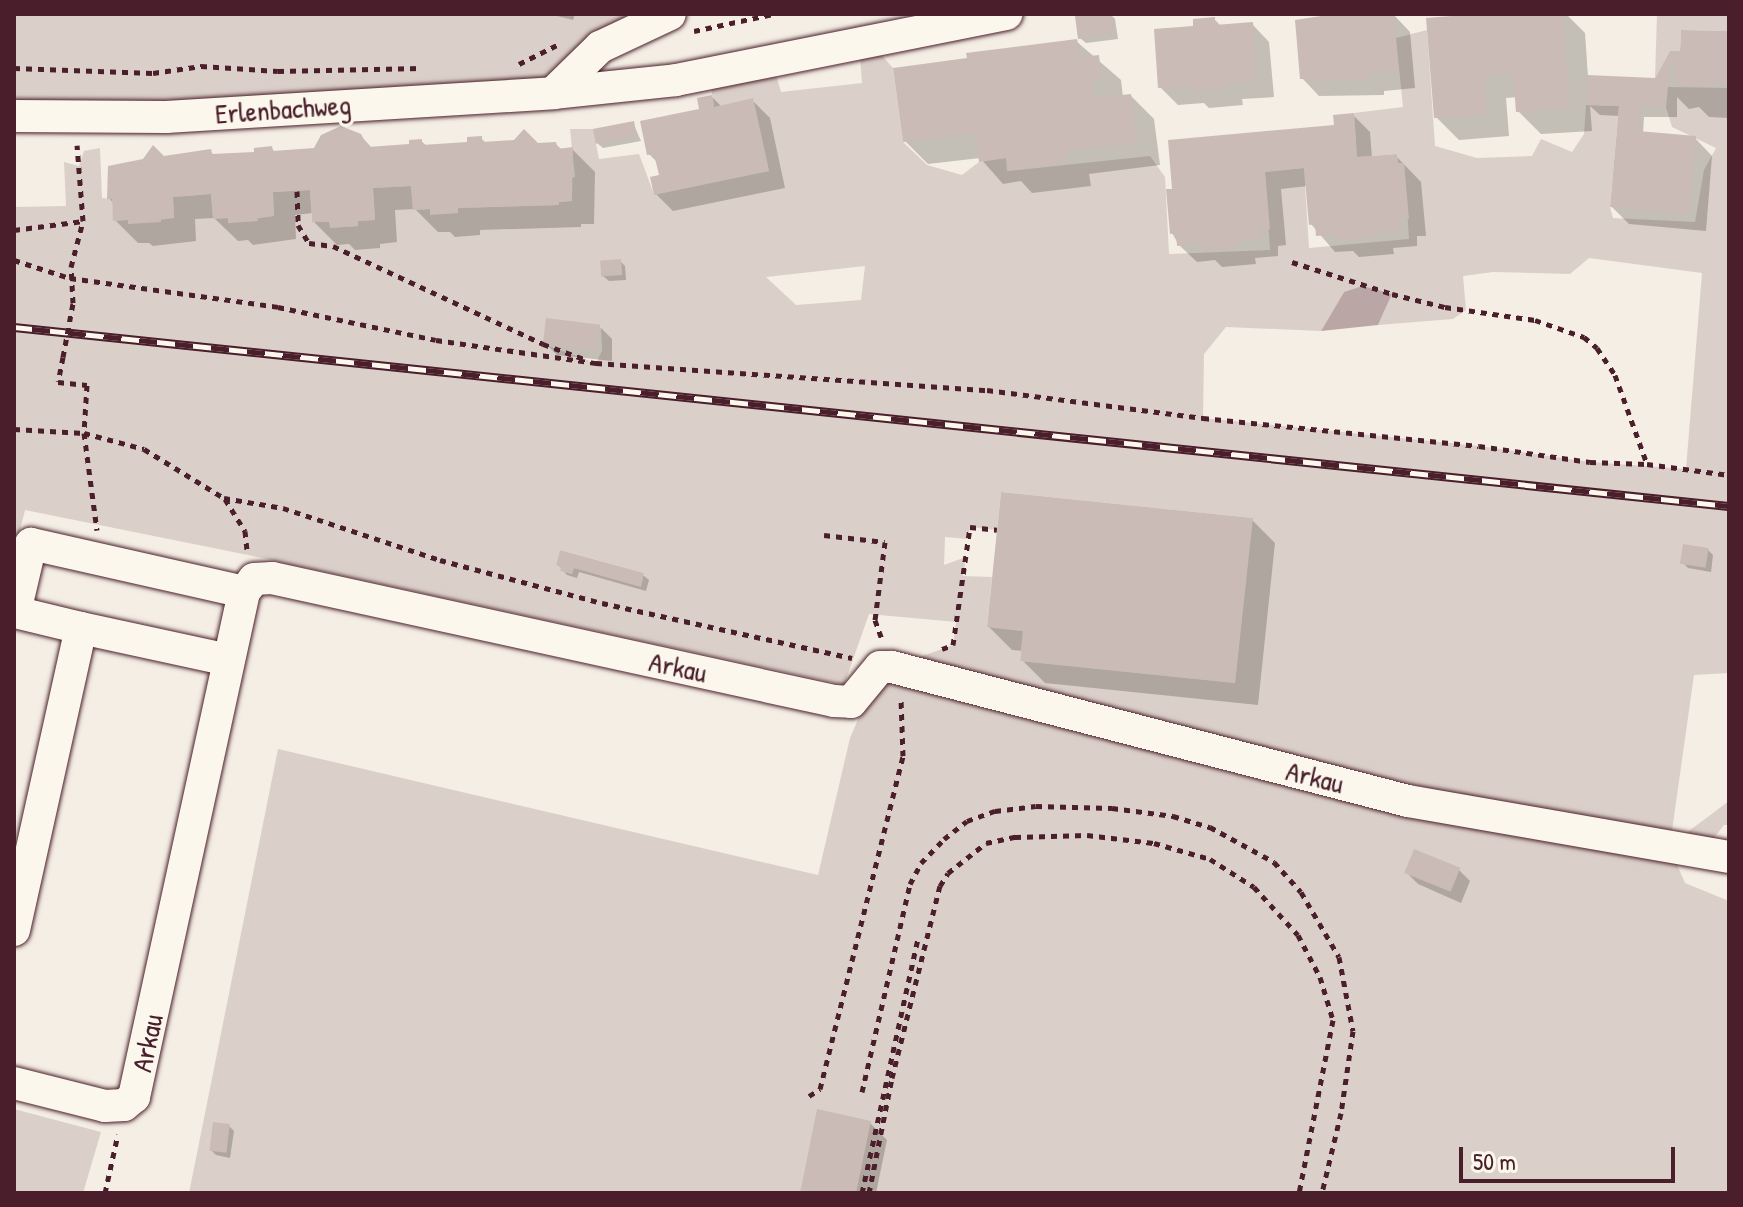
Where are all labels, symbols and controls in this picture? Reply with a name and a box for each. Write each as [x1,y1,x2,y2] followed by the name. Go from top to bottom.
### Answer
[214,87,352,131] street label: Erlenbachweg
[646,645,710,689] street label: Arkau
[1283,754,1347,800] street label: Arkau
[125,1011,169,1075] street label: Arkau
[1463,1131,1679,1181] scale bar
[1473,1145,1516,1177] text: 50 m

